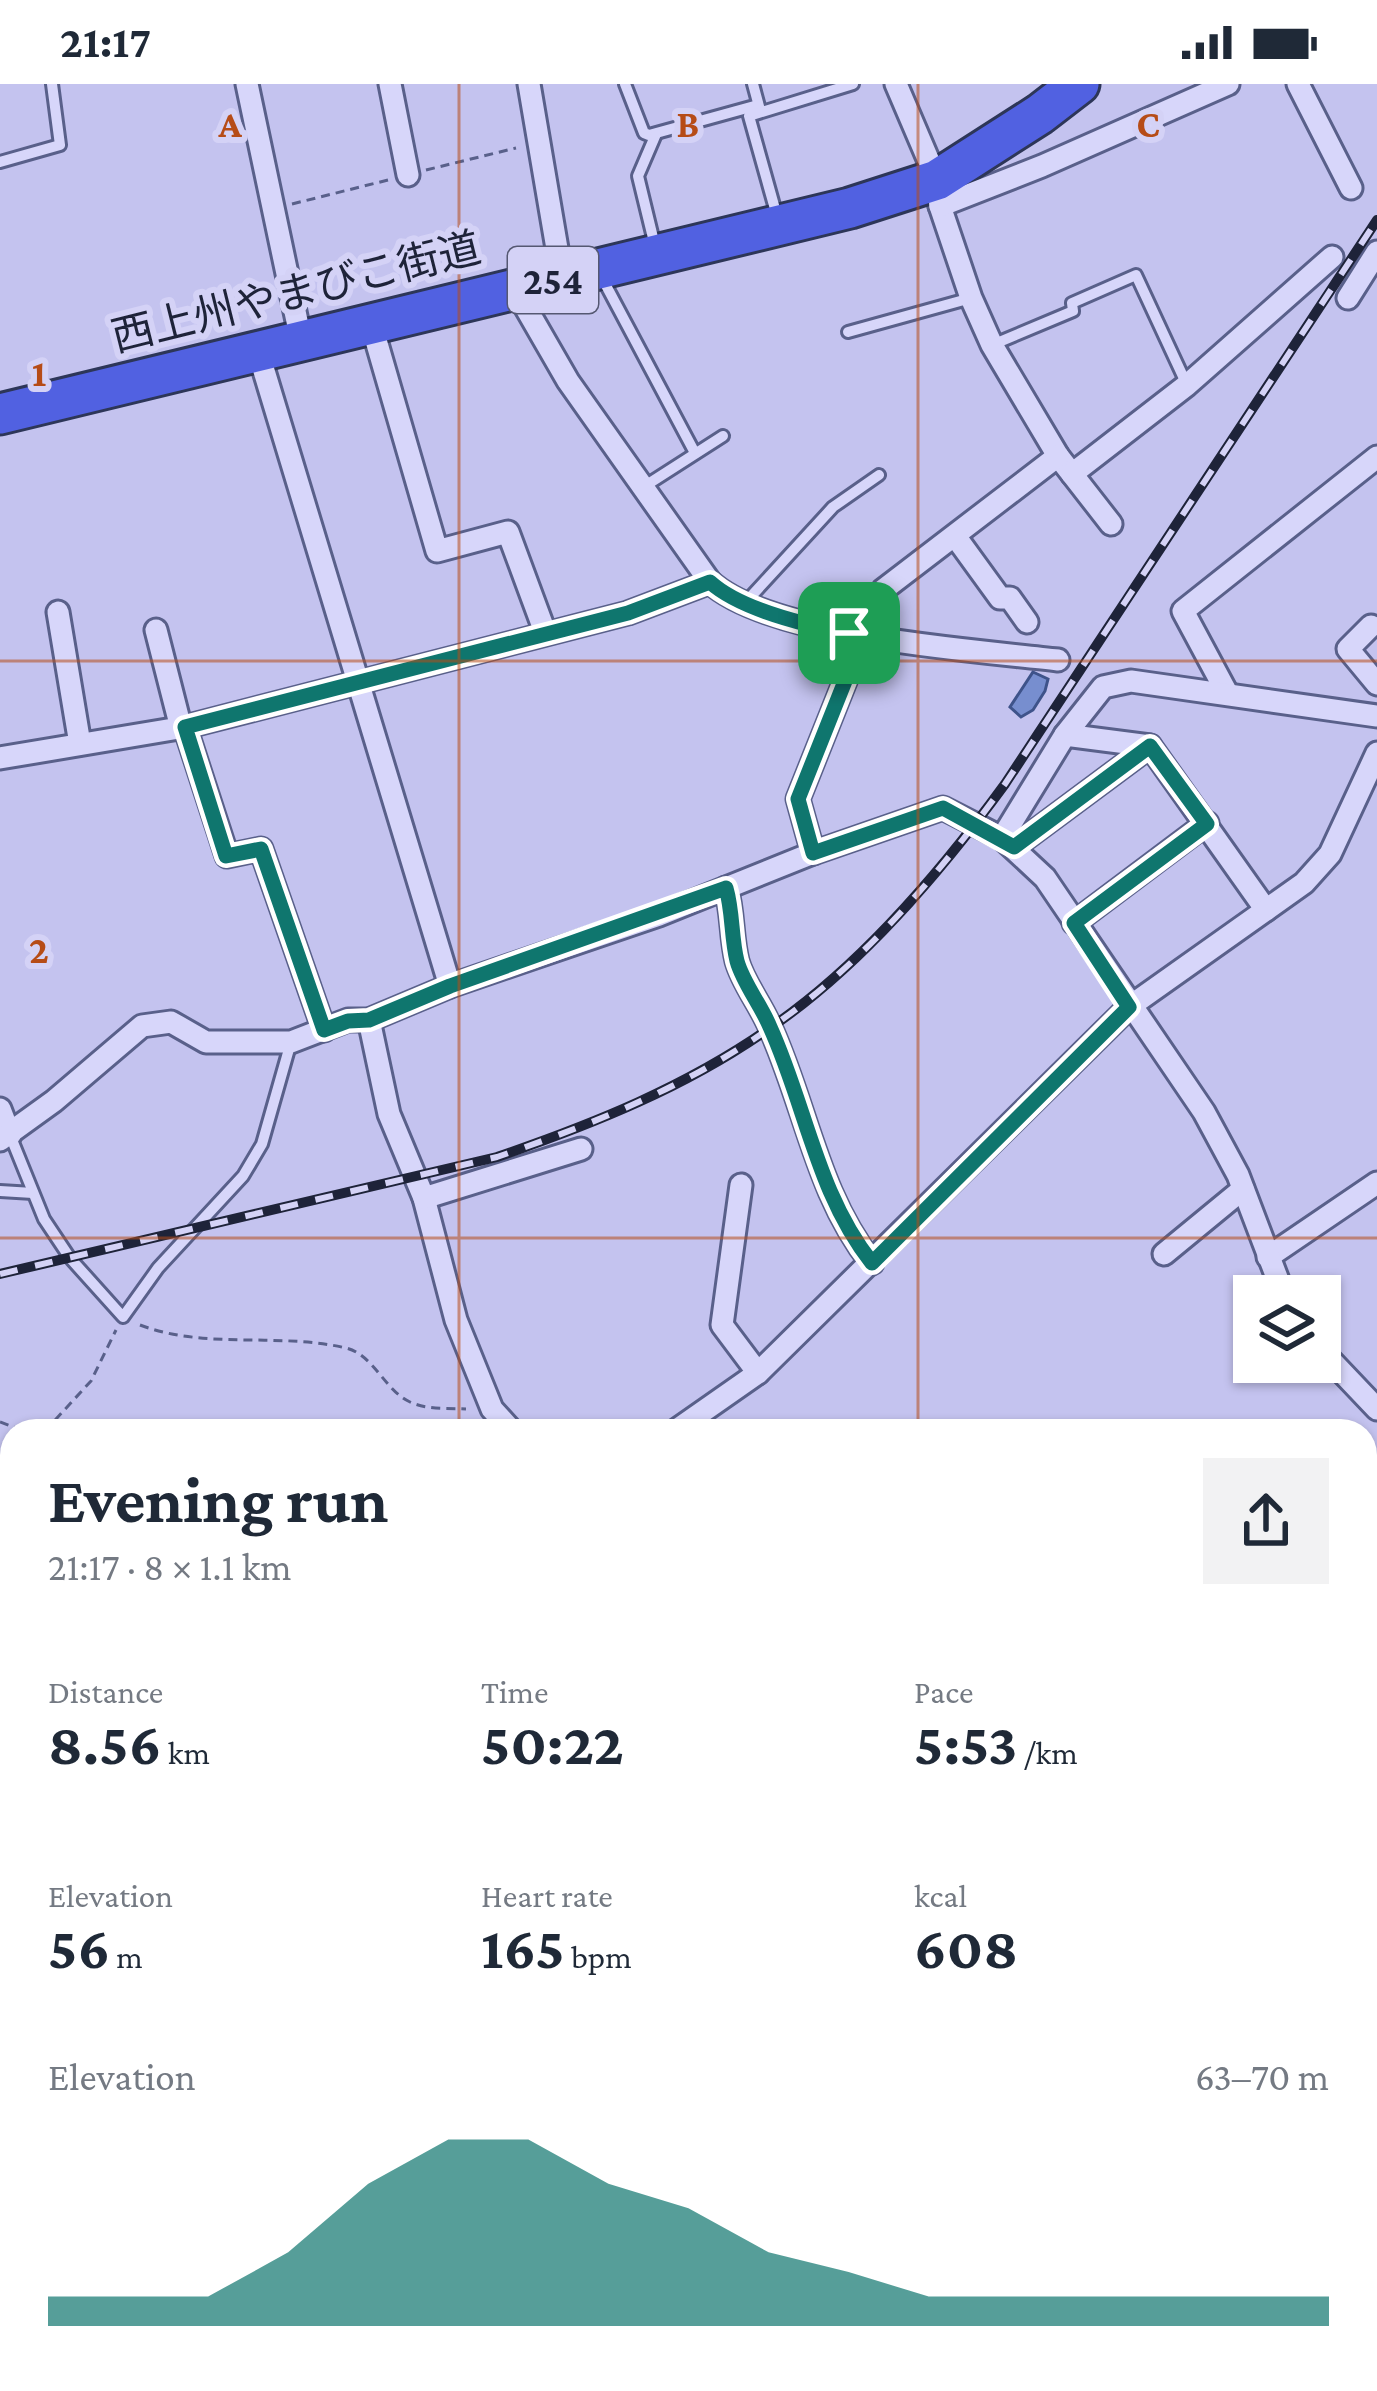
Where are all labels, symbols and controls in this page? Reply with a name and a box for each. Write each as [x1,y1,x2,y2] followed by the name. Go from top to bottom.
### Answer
[60,17,151,67] text: 21:17
[217,102,242,145] text: A
[677,102,699,145] text: B
[1136,102,1160,145] text: C
[107,223,485,361] street label: 西上州やまびこ街道
[508,247,598,313] road number: 254
[32,351,46,394] text: 1
[798,582,900,684] pin
[816,600,882,666] icon: arrive
[29,928,49,971] text: 2
[1233,1275,1341,1383] map controls
[1233,1275,1341,1383] button: layers
[1203,1458,1329,1584] button: share
[48,1463,388,1536] text: Evening run
[48,1545,292,1588] text: 21:17 · 8 × 1.1 km
[48,1673,163,1710] text: Distance
[481,1673,549,1710] text: Time
[914,1673,973,1710] text: Pace
[48,1710,161,1777] text: 8.56
[481,1710,624,1777] text: 50:22
[914,1710,1017,1777] text: 5:53
[161,1734,210,1771] text: km
[1017,1734,1078,1771] text: /km
[48,1877,173,1914] text: Elevation
[481,1877,613,1914] text: Heart rate
[914,1877,967,1914] text: kcal
[48,1914,110,1981] text: 56
[481,1914,565,1981] text: 165
[914,1914,1018,1981] text: 608
[110,1938,143,1975] text: m
[565,1938,632,1975] text: bpm
[48,2055,196,2098] text: Elevation
[1195,2055,1329,2098] text: 63–70 m

